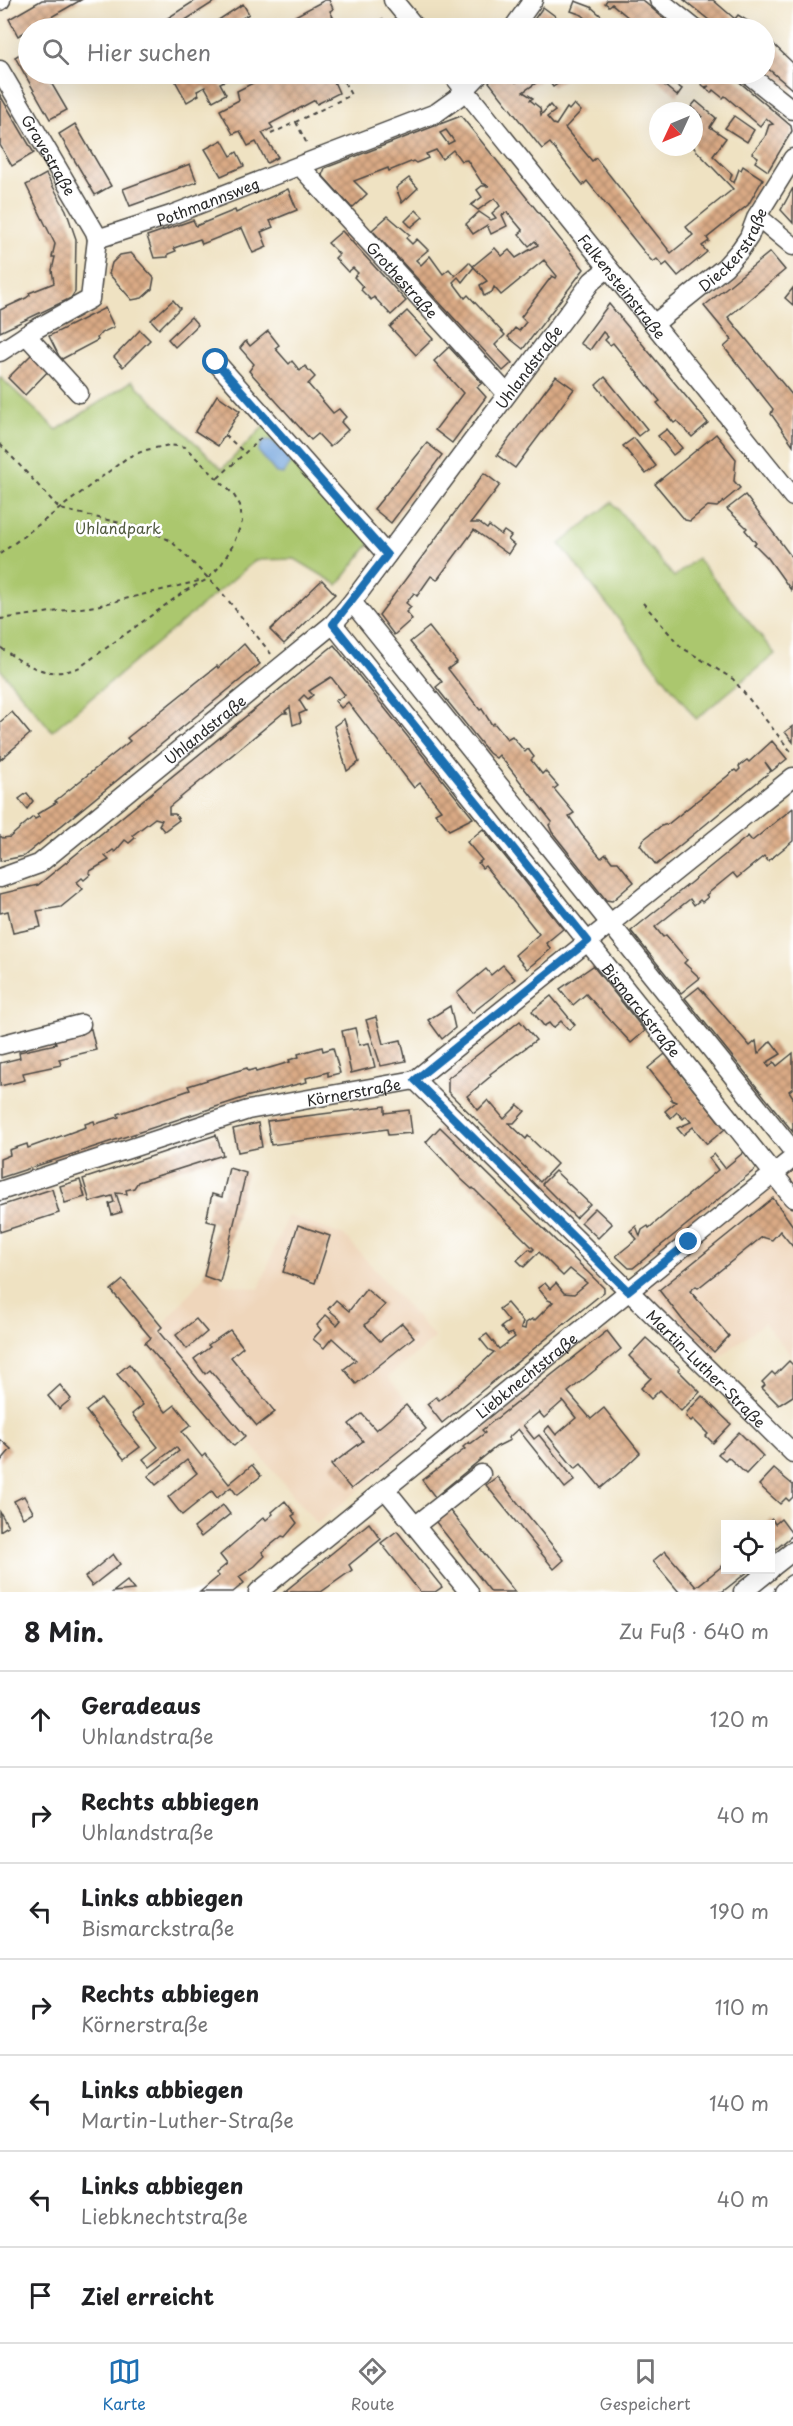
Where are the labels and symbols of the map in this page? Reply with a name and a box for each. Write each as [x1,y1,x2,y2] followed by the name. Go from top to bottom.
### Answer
[649,102,703,156] north arrow
[17,110,82,199] street label: Gravestraße
[153,171,262,231] street label: Pothmannsweg
[693,202,772,296] street label: Dieckerstraße
[573,228,672,343] street label: Falkensteinstraße
[362,236,444,323] street label: Grothestraße
[489,320,567,413] street label: Uhlandstraße
[202,348,228,374] route start
[75,516,161,539] park label: Uhlandpark
[159,689,250,769] street label: Uhlandstraße
[597,957,687,1062] street label: Bismarckstraße
[304,1071,402,1111] street label: Körnerstraße
[675,1228,701,1254] route end
[642,1304,772,1432] street label: Martin-Luther-Straße
[470,1326,582,1423] street label: Liebknechtstraße

